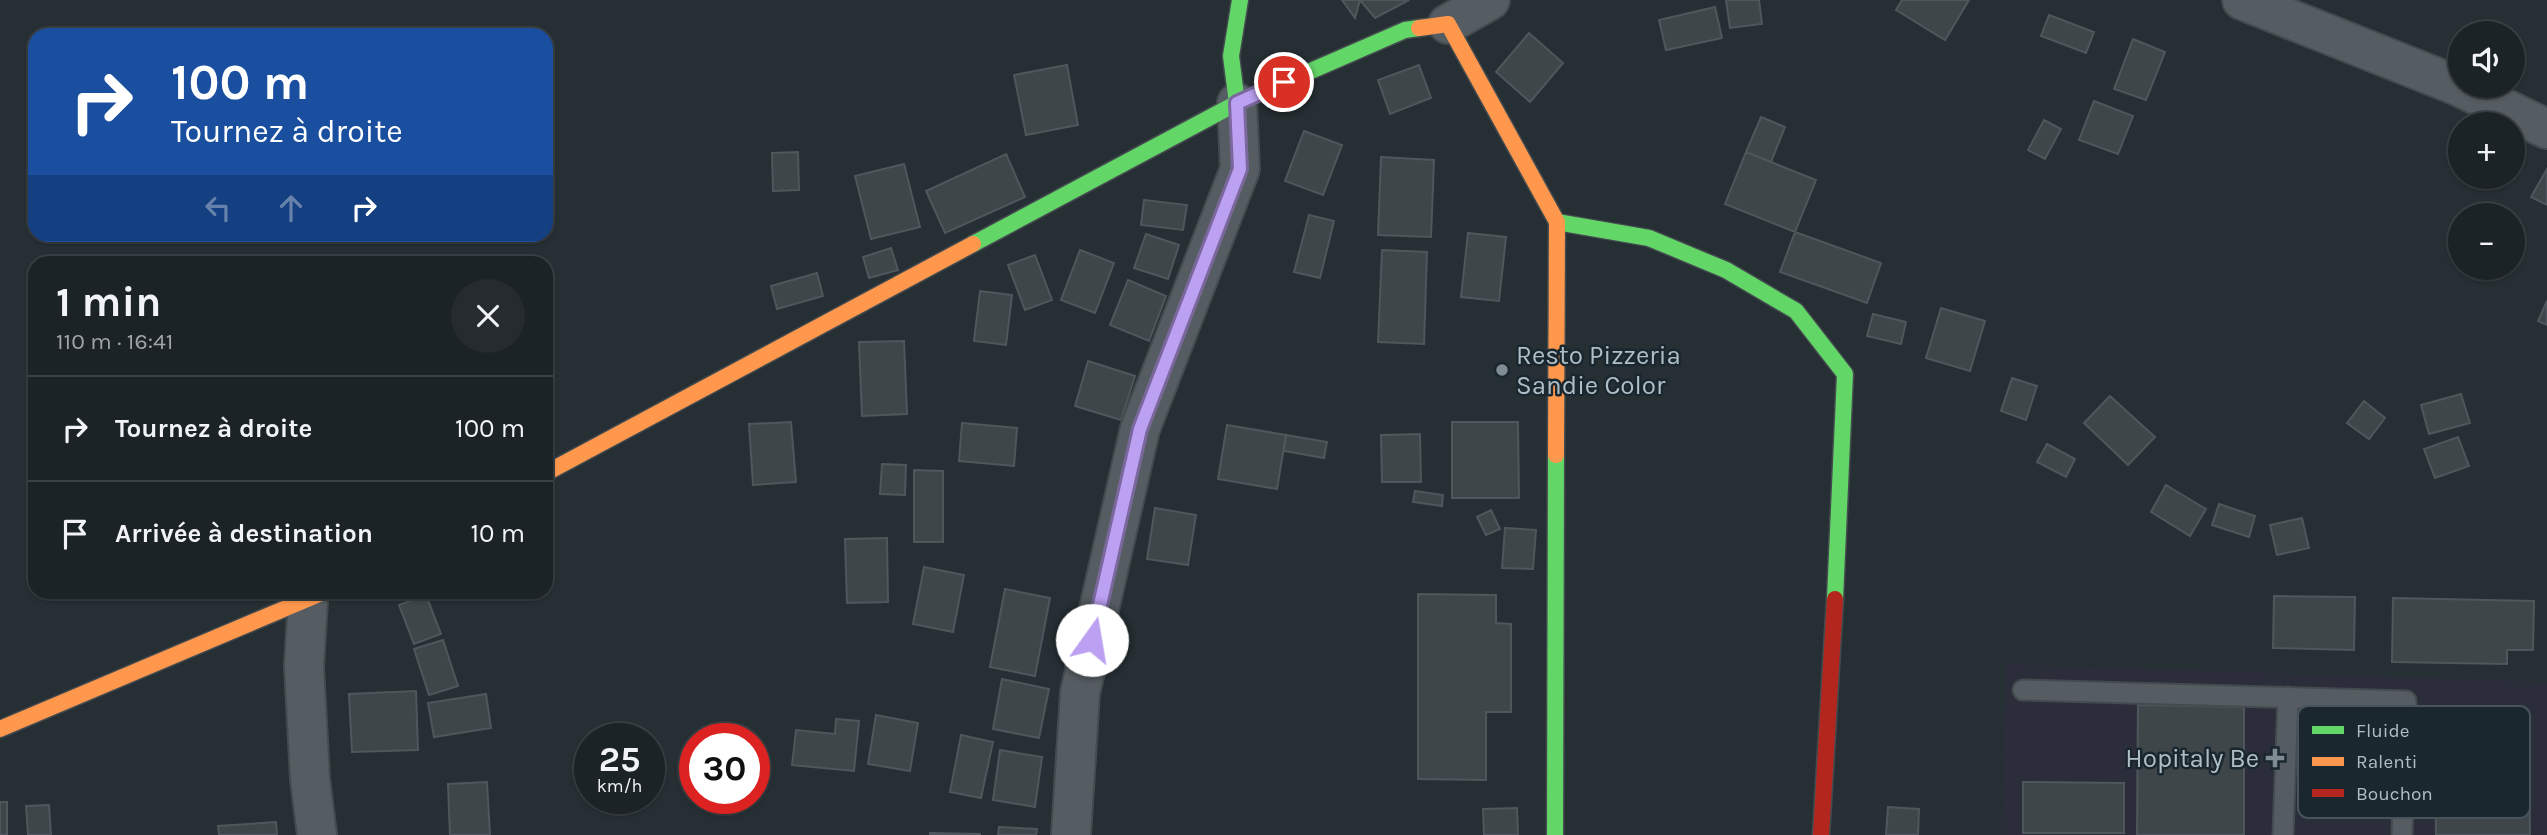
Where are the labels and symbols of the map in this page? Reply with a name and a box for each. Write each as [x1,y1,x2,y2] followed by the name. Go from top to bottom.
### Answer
[1254,52,1314,112] pin
[1516,340,1681,401] place label: Resto Pizzeria Sandie Color
[1494,362,1510,378] marker: Resto Pizzeria Sandie Color
[1055,603,1129,677] position arrow
[2298,706,2530,818] legend
[2356,720,2409,742] text: Fluide
[679,723,770,814] speed limit sign: 30
[2125,743,2259,774] place label: Hopitaly Be
[2265,748,2285,768] marker: Hopitaly Be
[2356,751,2417,773] text: Ralenti
[2356,783,2433,805] text: Bouchon

